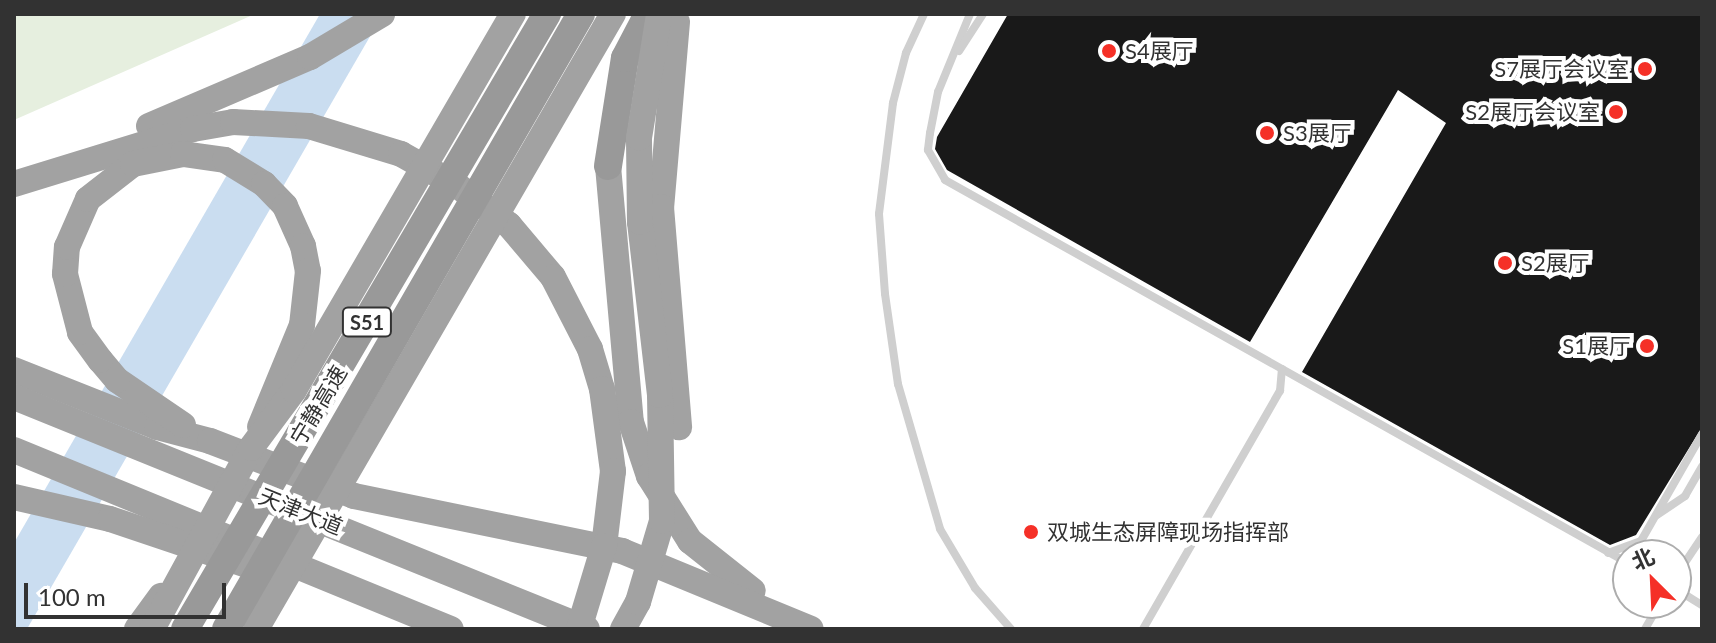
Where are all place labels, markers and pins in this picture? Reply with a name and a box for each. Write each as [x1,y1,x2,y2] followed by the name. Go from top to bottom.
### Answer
[1125,38,1194,64] place label: S4展厅
[1100,42,1118,60] marker: S4展厅
[1494,56,1629,82] place label: S7展厅会议室
[1636,60,1654,78] marker: S7展厅会议室
[1465,99,1600,125] place label: S2展厅会议室
[1607,103,1625,121] marker: S2展厅会议室
[1283,120,1352,146] place label: S3展厅
[1258,124,1276,142] marker: S3展厅
[1521,250,1590,276] place label: S2展厅
[1496,254,1514,272] marker: S2展厅
[1562,333,1631,359] place label: S1展厅
[1638,337,1656,355] marker: S1展厅
[1047,519,1289,545] place label: 双城生态屏障现场指挥部
[1022,523,1040,541] marker: 双城生态屏障现场指挥部

